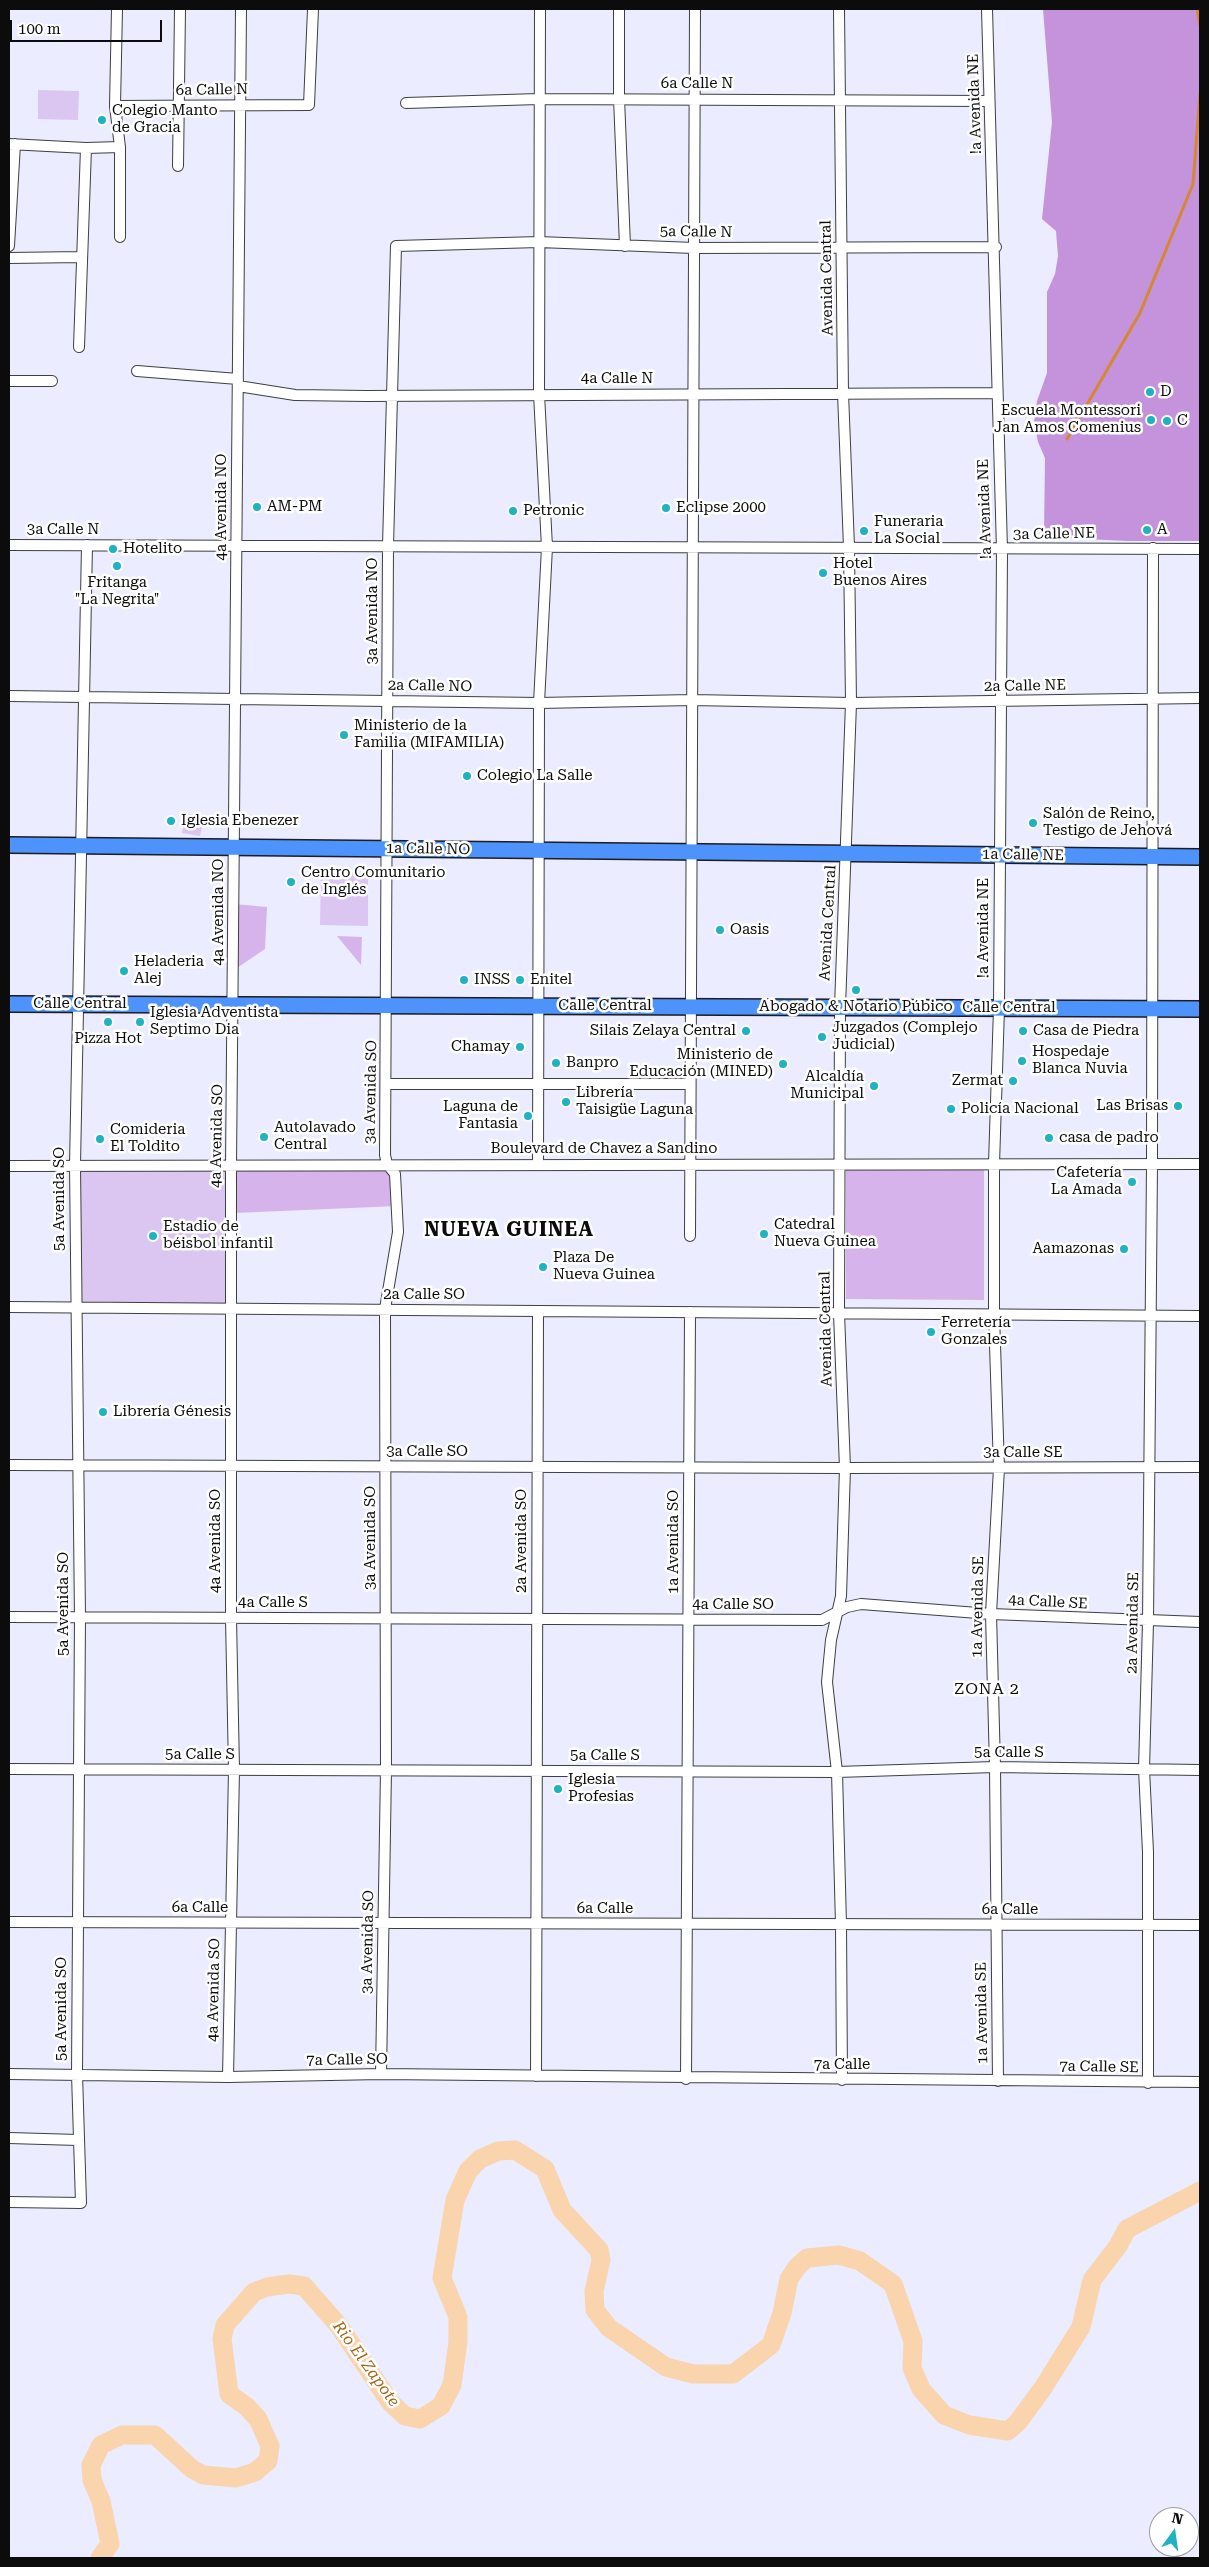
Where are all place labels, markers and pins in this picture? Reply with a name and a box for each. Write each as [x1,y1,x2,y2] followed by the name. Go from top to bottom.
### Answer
[112,102,218,137] place label: Colegio Manto de Gracia
[96,114,108,126] marker: Colegio Manto de Gracia
[1160,383,1172,401] place label: D
[1144,386,1156,398] marker: D
[994,402,1141,437] place label: Escuela Montessori Jan Amos Comenius
[1177,412,1188,430] place label: C
[1145,414,1157,426] marker: Escuela Montessori Jan Amos Comenius
[1161,415,1173,427] marker: C
[267,498,322,516] place label: AM-PM
[676,499,766,517] place label: Eclipse 2000
[251,501,263,513] marker: AM-PM
[523,502,584,520] place label: Petronic
[660,502,672,514] marker: Eclipse 2000
[507,505,519,517] marker: Petronic
[874,513,943,548] place label: Funeraria La Social
[1157,521,1167,539] place label: A
[1141,524,1153,536] marker: A
[858,525,870,537] marker: Funeraria La Social
[123,540,182,558] place label: Hotelito
[107,543,119,555] marker: Hotelito
[833,555,927,590] place label: Hotel Buenos Aires
[111,560,123,572] marker: Fritanga "La Negrita"
[817,567,829,579] marker: Hotel Buenos Aires
[75,574,159,609] place label: Fritanga "La Negrita"
[354,717,504,752] place label: Ministerio de la Familia (MIFAMILIA)
[338,729,350,741] marker: Ministerio de la Familia (MIFAMILIA)
[477,767,593,785] place label: Colegio La Salle
[461,770,473,782] marker: Colegio La Salle
[1043,805,1172,840] place label: Salón de Reino, Testigo de Jehová
[181,812,299,830] place label: Iglesia Ebenezer
[165,815,177,827] marker: Iglesia Ebenezer
[1027,817,1039,829] marker: Salón de Reino, Testigo de Jehová
[301,864,446,899] place label: Centro Comunitario de Inglés
[285,876,297,888] marker: Centro Comunitario de Inglés
[730,921,769,939] place label: Oasis
[714,924,726,936] marker: Oasis
[134,953,204,988] place label: Heladeria Alej
[118,965,130,977] marker: Heladeria Alej
[474,971,510,989] place label: INSS
[530,971,572,989] place label: Enitel
[458,974,470,986] marker: INSS
[514,974,526,986] marker: Enitel
[850,984,862,996] marker: Abogado & Notario Púbico
[759,998,953,1016] place label: Abogado & Notario Púbico
[150,1004,278,1039] place label: Iglesia Adventista Septimo Dia
[102,1016,114,1028] marker: Pizza Hot
[134,1016,146,1028] marker: Iglesia Adventista Septimo Dia
[832,1019,978,1054] place label: Juzgados (Complejo Judicial)
[590,1022,736,1040] place label: Silais Zelaya Central
[1033,1022,1139,1040] place label: Casa de Piedra
[740,1025,752,1037] marker: Silais Zelaya Central
[1017,1025,1029,1037] marker: Casa de Piedra
[74,1030,142,1048] place label: Pizza Hot
[816,1031,828,1043] marker: Juzgados (Complejo Judicial)
[451,1038,510,1056] place label: Chamay
[514,1041,526,1053] marker: Chamay
[1032,1043,1128,1078] place label: Hospedaje Blanca Nuvia
[629,1046,773,1081] place label: Ministerio de Educación (MINED)
[566,1054,619,1072] place label: Banpro
[1016,1055,1028,1067] marker: Hospedaje Blanca Nuvia
[550,1057,562,1069] marker: Banpro
[777,1058,789,1070] marker: Ministerio de Educación (MINED)
[790,1068,864,1103] place label: Alcaldía Municipal
[952,1072,1003,1090] place label: Zermat
[1007,1075,1019,1087] marker: Zermat
[868,1080,880,1092] marker: Alcaldía Municipal
[576,1084,693,1119] place label: Librería Taisigüe Laguna
[560,1096,572,1108] marker: Librería Taisigüe Laguna
[1096,1097,1168,1115] place label: Las Brisas
[443,1098,518,1133] place label: Laguna de Fantasia
[961,1100,1079,1118] place label: Policía Nacional
[1172,1100,1184,1112] marker: Las Brisas
[945,1103,957,1115] marker: Policía Nacional
[522,1110,534,1122] marker: Laguna de Fantasia
[274,1119,356,1154] place label: Autolavado Central
[110,1121,185,1156] place label: Comideria El Toldito
[1059,1129,1159,1147] place label: casa de padro
[258,1131,270,1143] marker: Autolavado Central
[1043,1132,1055,1144] marker: casa de padro
[94,1133,106,1145] marker: Comideria El Toldito
[1051,1164,1122,1199] place label: Cafetería La Amada
[1126,1176,1138,1188] marker: Cafetería La Amada
[774,1216,876,1251] place label: Catedral Nueva Guinea
[163,1218,273,1253] place label: Estadio de béisbol infantil
[758,1228,770,1240] marker: Catedral Nueva Guinea
[147,1230,159,1242] marker: Estadio de béisbol infantil
[1032,1240,1114,1258] place label: Aamazonas
[1118,1243,1130,1255] marker: Aamazonas
[553,1249,655,1284] place label: Plaza De Nueva Guinea
[537,1261,549,1273] marker: Plaza De Nueva Guinea
[941,1314,1011,1349] place label: Ferretería Gonzales
[925,1326,937,1338] marker: Ferretería Gonzales
[113,1403,231,1421] place label: Librería Génesis
[97,1406,109,1418] marker: Librería Génesis
[568,1771,634,1806] place label: Iglesia Profesias
[552,1783,564,1795] marker: Iglesia Profesias

